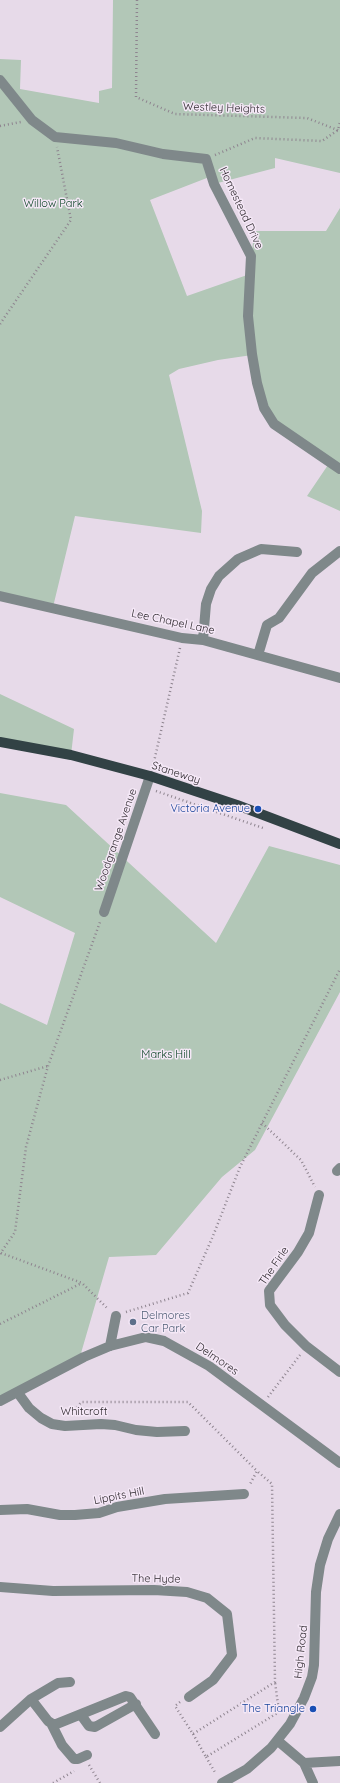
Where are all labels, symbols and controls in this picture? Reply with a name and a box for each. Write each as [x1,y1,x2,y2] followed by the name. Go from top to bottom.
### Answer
[183,100,265,116] street label: Westley Heights
[216,165,266,251] street label: Homestead Drive
[23,197,83,211] park label: Willow Park
[130,607,216,637] street label: Lee Chapel Lane
[150,759,202,787] street label: Staneway
[92,787,140,893] street label: Woodgrange Avenue
[170,802,250,816] place label: Victoria Avenue
[253,804,263,814] marker: Victoria Avenue
[141,1048,191,1062] park label: Marks Hill
[256,1244,292,1288] street label: The Firle
[141,1309,190,1335] place label: Delmores Car Park
[128,1317,138,1327] marker: Delmores Car Park
[193,1340,241,1378] street label: Delmores
[61,1405,107,1419] street label: Whitcroft
[93,1485,145,1507] street label: Lippits Hill
[131,1572,181,1586] street label: The Hyde
[292,1625,310,1679] street label: High Road
[242,1702,305,1716] place label: The Triangle
[308,1704,318,1714] marker: The Triangle

